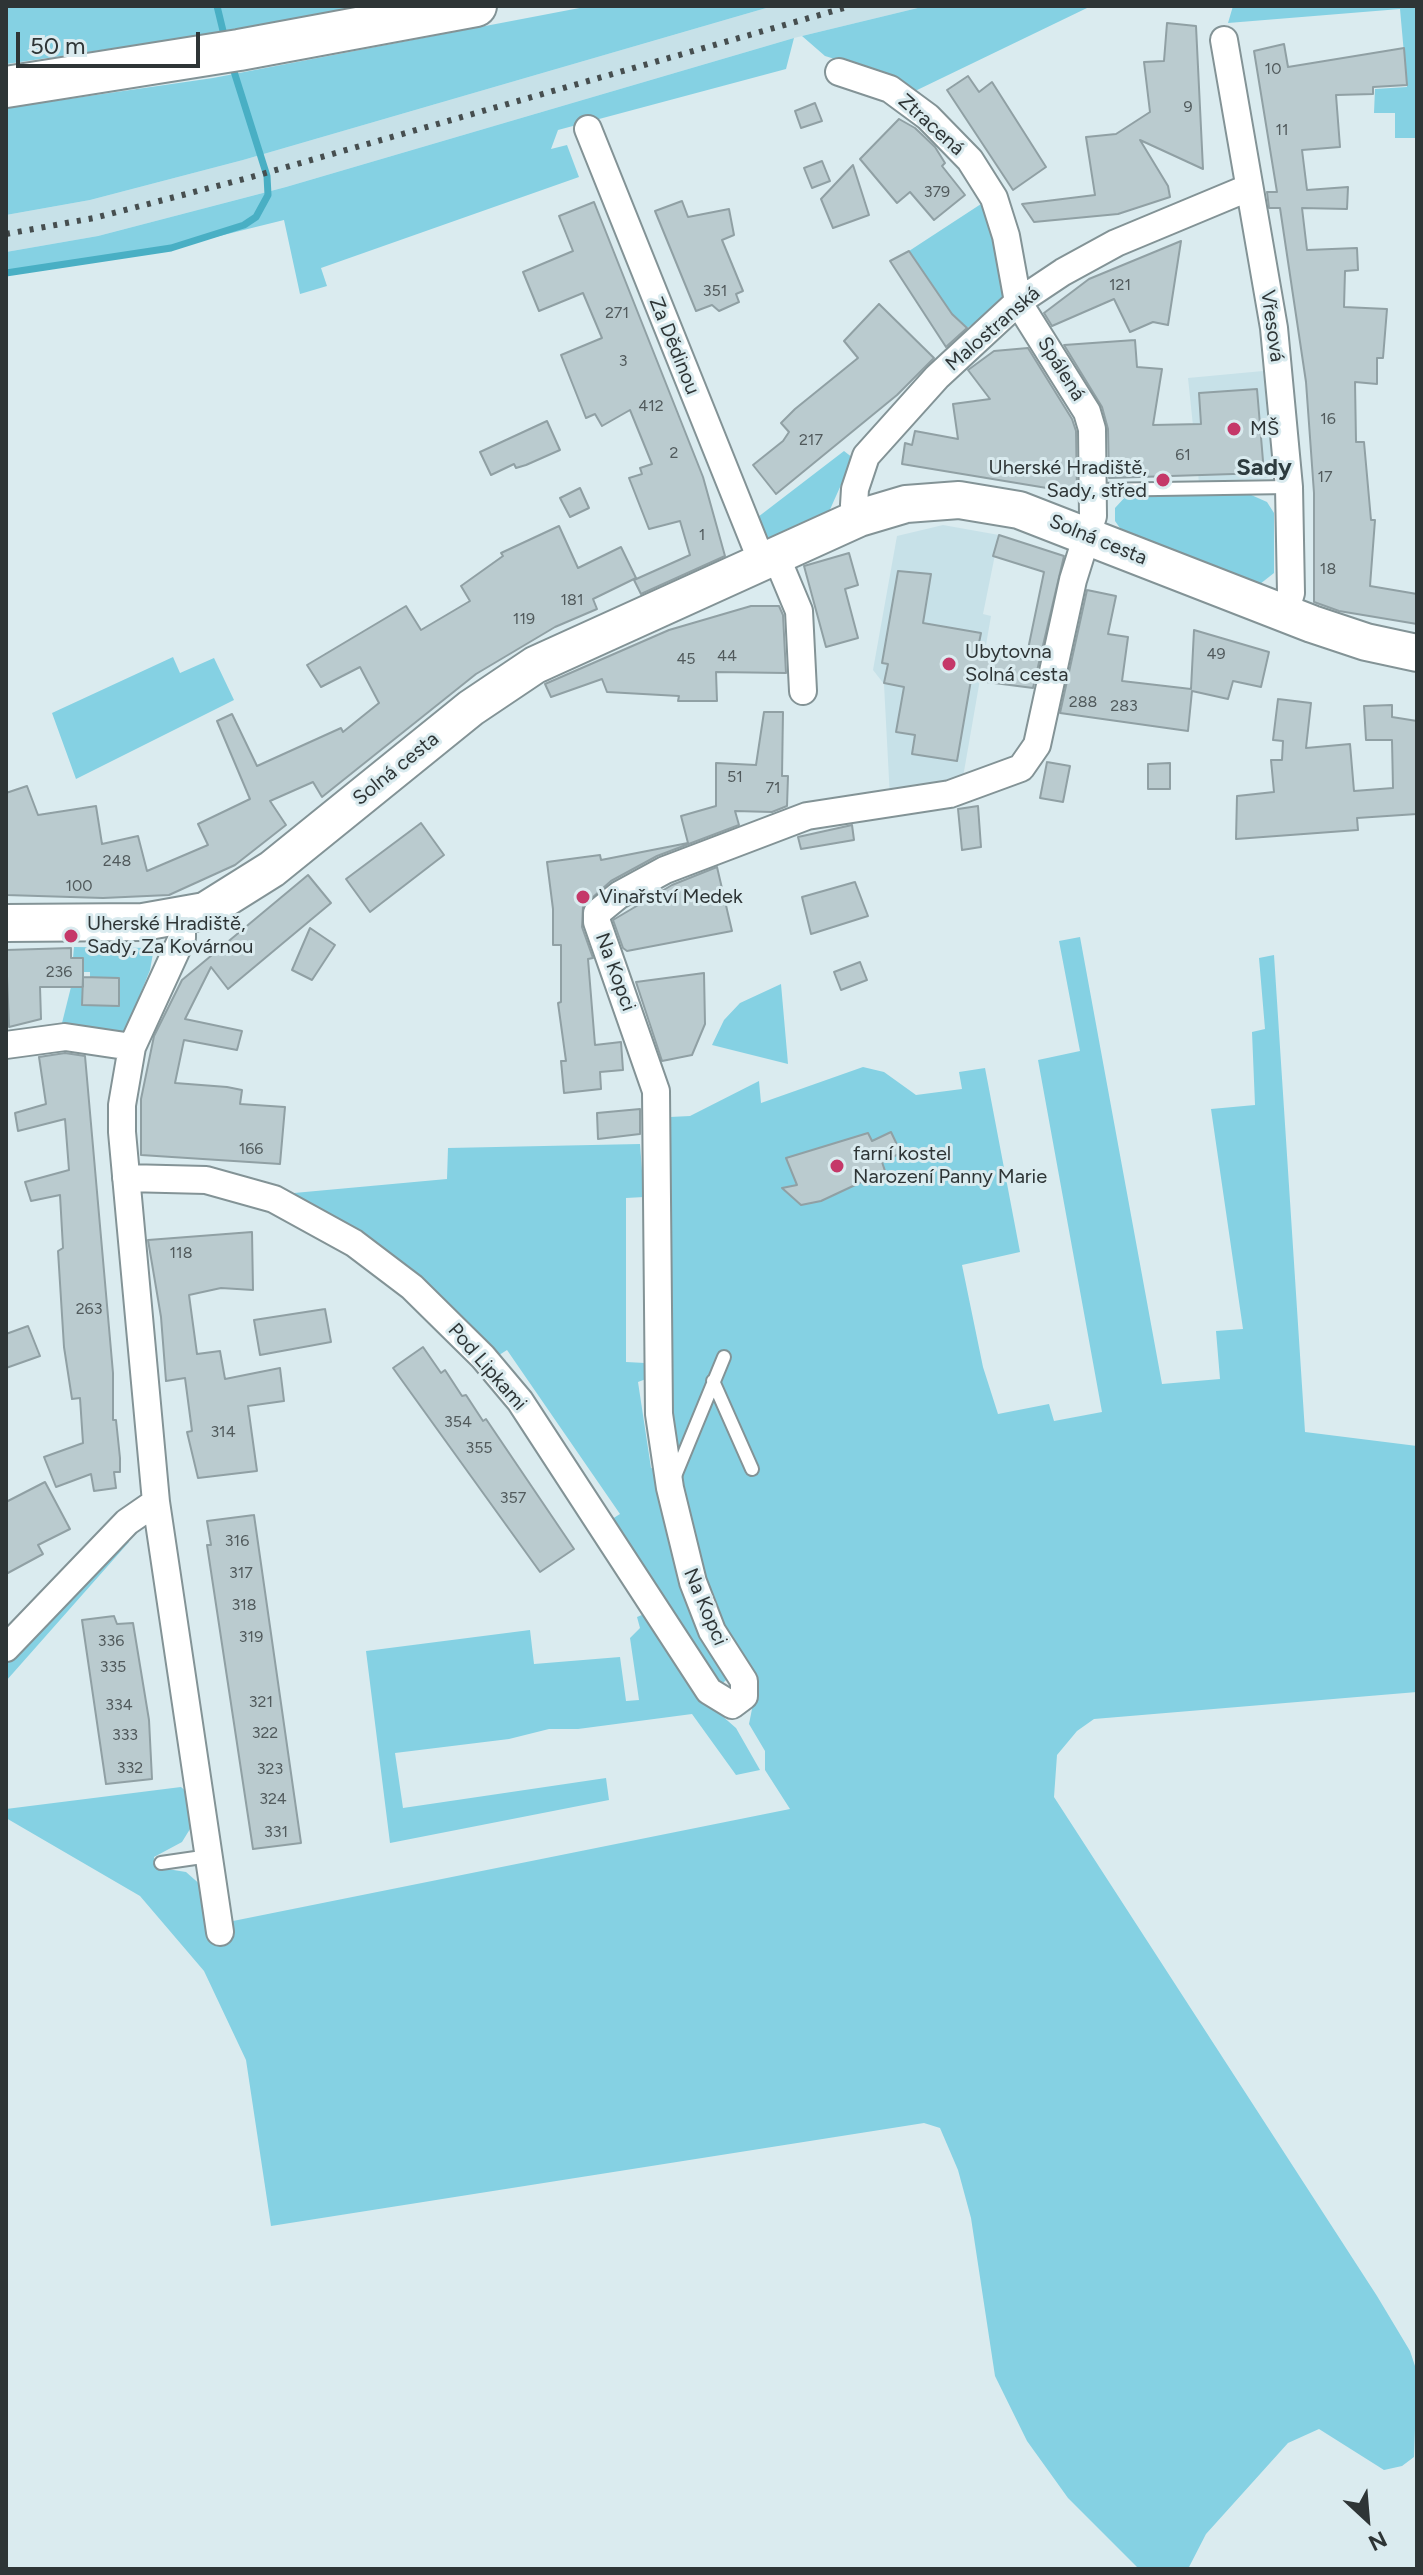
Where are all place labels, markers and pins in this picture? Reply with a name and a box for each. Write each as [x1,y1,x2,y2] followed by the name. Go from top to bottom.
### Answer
[1250,417,1279,441] place label: MŠ
[1225,420,1243,438] marker: MŠ
[989,456,1147,503] place label: Uherské Hradiště, Sady, střed
[1154,471,1172,489] marker: Uherské Hradiště, Sady, střed
[965,640,1068,687] place label: Ubytovna Solná cesta
[940,655,958,673] marker: Ubytovna Solná cesta
[599,885,743,909] place label: Vinařství Medek
[574,888,592,906] marker: Vinařství Medek
[87,912,254,959] place label: Uherské Hradiště, Sady, Za Kovárnou
[62,927,80,945] marker: Uherské Hradiště, Sady, Za Kovárnou
[853,1142,1047,1189] place label: farní kostel Narození Panny Marie
[828,1157,846,1175] marker: farní kostel Narození Panny Marie

